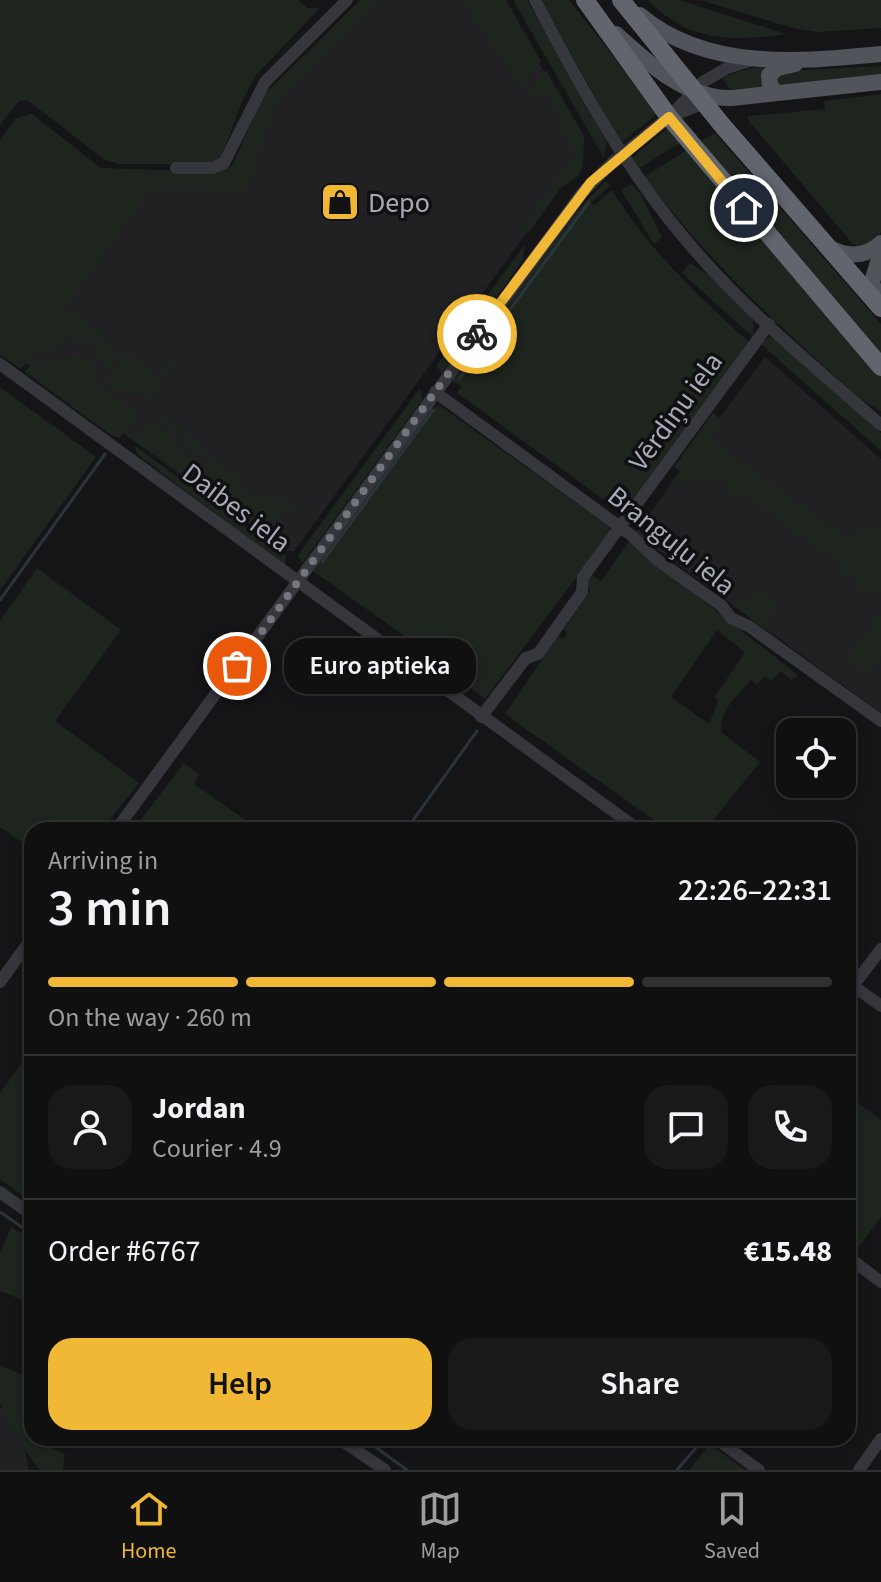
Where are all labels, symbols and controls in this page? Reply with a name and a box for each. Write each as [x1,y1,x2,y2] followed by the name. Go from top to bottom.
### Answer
[710,174,778,242] pin
[319,181,361,223] shop icon: Depo
[368,183,430,223] place label: Depo
[722,186,766,230] icon: home
[437,294,517,374] courier
[455,312,499,356] icon: bike
[619,344,733,479] street label: Vērdiņu iela
[174,454,299,562] street label: Daibes iela
[599,477,744,605] street label: Branguļu iela
[203,632,271,700] pin
[285,638,477,694] callout: Euro aptieka
[215,644,259,688] icon: bag
[310,647,450,684] text: Euro aptieka
[776,718,856,798] map controls
[776,718,856,798] button: locate
[48,842,158,879] text: Arriving in
[678,869,832,912] text: 22:26–22:31
[48,872,172,946] text: 3 min
[48,999,252,1036] text: On the way · 260 m
[48,1085,132,1169] button: person
[644,1085,728,1169] button: chat
[748,1085,832,1169] button: phone
[152,1087,246,1130] text: Jordan
[152,1130,282,1167] text: Courier · 4.9
[48,1230,201,1273] text: Order #6767
[744,1230,832,1273] text: €15.48
[48,1338,432,1430] button: Help
[448,1338,832,1430] button: Share
[121,1487,176,1567] tab: Home
[418,1487,462,1567] tab: Map
[704,1487,760,1567] tab: Saved

